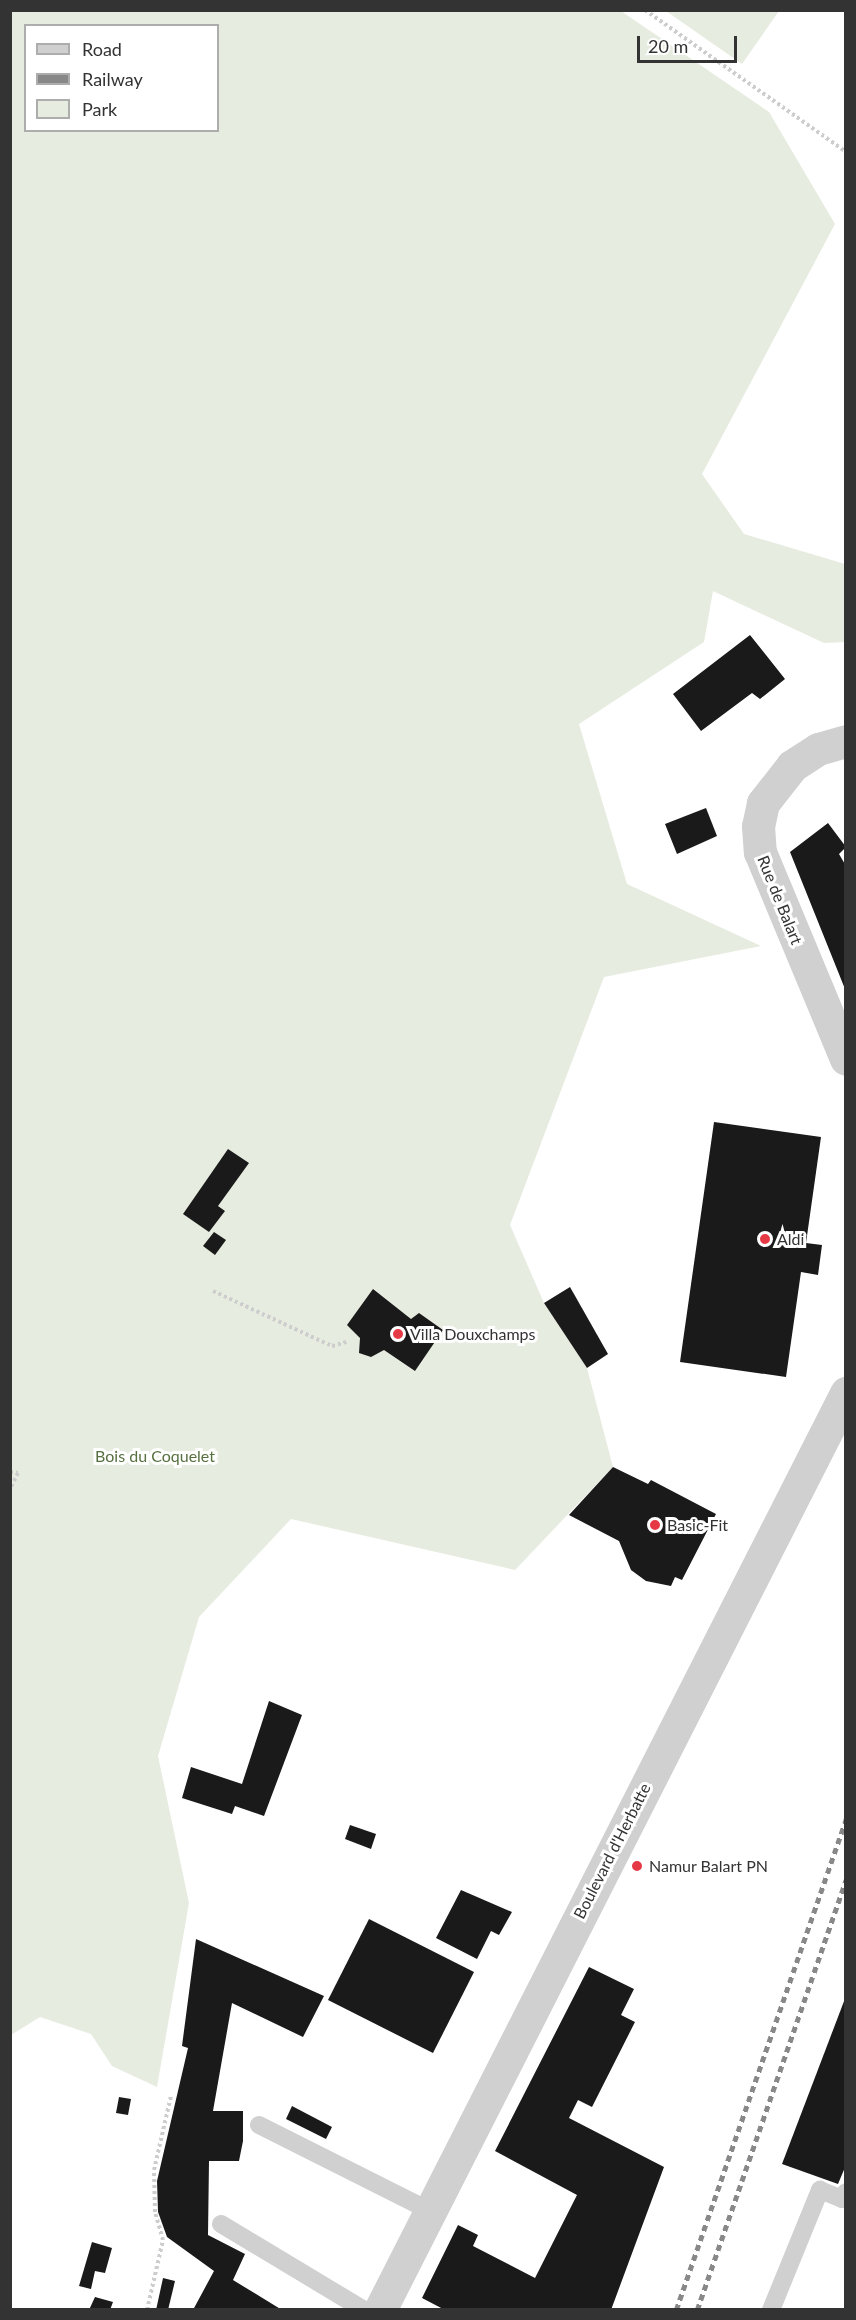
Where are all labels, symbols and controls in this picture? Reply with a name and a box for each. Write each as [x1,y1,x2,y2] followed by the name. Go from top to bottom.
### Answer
[24,24,219,132] legend
[640,24,740,62] scale bar
[648,35,688,57] text: 20 m
[82,38,122,60] text: Road
[82,68,143,90] text: Railway
[82,98,117,120] text: Park
[753,853,807,947] street label: Rue de Balart
[777,1229,804,1249] place label: Aldi
[758,1232,772,1246] marker: Aldi
[410,1324,536,1344] place label: Villa Douxchamps
[391,1327,405,1341] marker: Villa Douxchamps
[95,1446,215,1466] park label: Bois du Coquelet
[667,1515,728,1535] place label: Basic-Fit
[648,1518,662,1532] marker: Basic-Fit
[570,1780,654,1922] street label: Boulevard d'Herbatte
[649,1856,768,1876] place label: Namur Balart PN
[630,1859,644,1873] marker: Namur Balart PN

